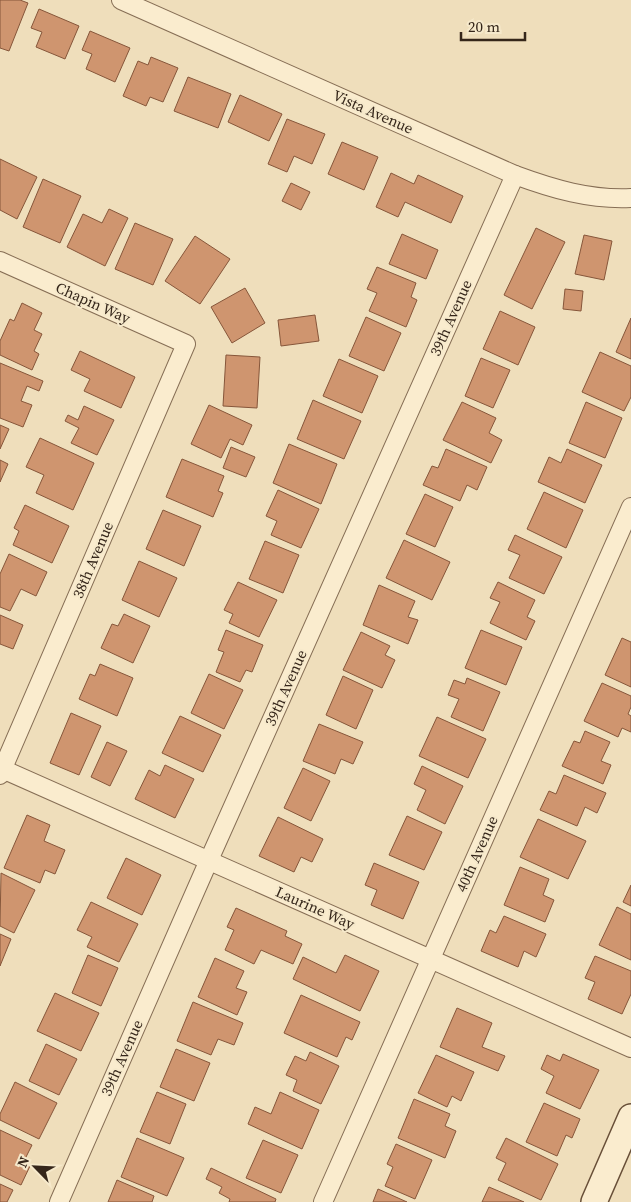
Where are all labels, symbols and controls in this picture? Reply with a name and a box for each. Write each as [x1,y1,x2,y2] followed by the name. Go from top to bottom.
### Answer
[461,10,525,42] scale bar
[468,16,500,37] text: 20 m
[330,84,417,139] street label: Vista Avenue
[424,276,477,359] street label: 39th Avenue
[53,277,134,328] street label: Chapin Way
[67,518,118,601] street label: 38th Avenue
[259,646,312,729] street label: 39th Avenue
[450,812,503,895] street label: 40th Avenue
[272,881,358,934] street label: Laurine Way
[95,1016,148,1099] street label: 39th Avenue
[10,1142,60,1192] north arrow
[12,1153,34,1170] text: N

